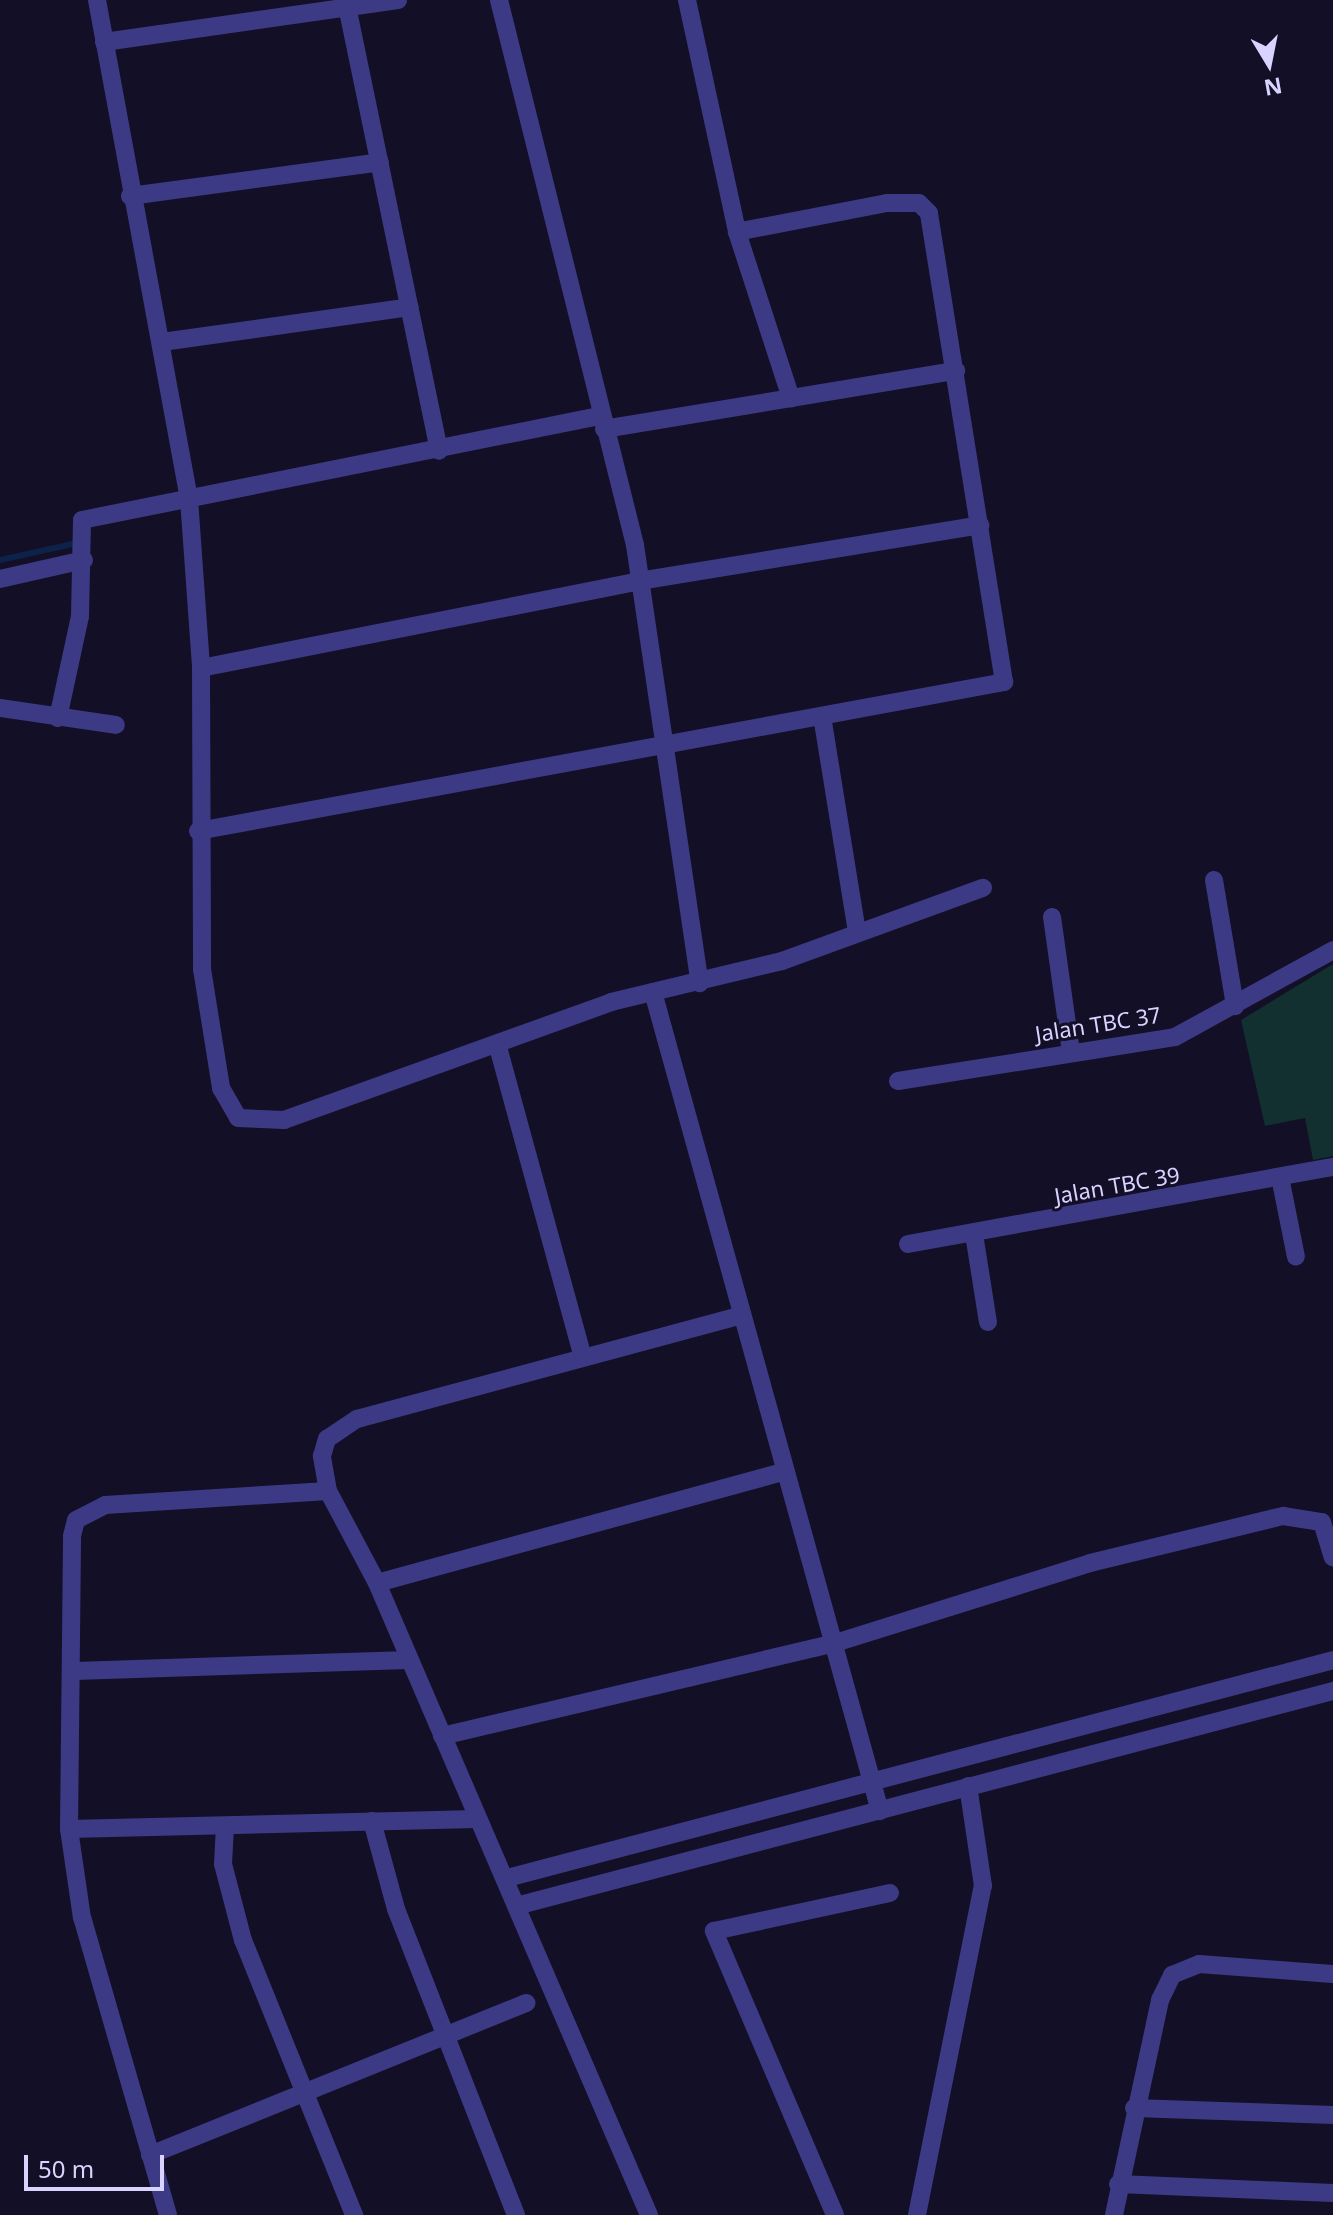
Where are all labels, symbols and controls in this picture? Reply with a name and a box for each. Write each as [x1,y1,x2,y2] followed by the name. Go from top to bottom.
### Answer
[1229,24,1309,104] north arrow
[1262,71,1285,104] text: N
[1033,1001,1163,1047] street label: Jalan TBC 37
[1052,1161,1182,1209] street label: Jalan TBC 39
[28,2139,168,2189] scale bar
[38,2152,94,2185] text: 50 m

